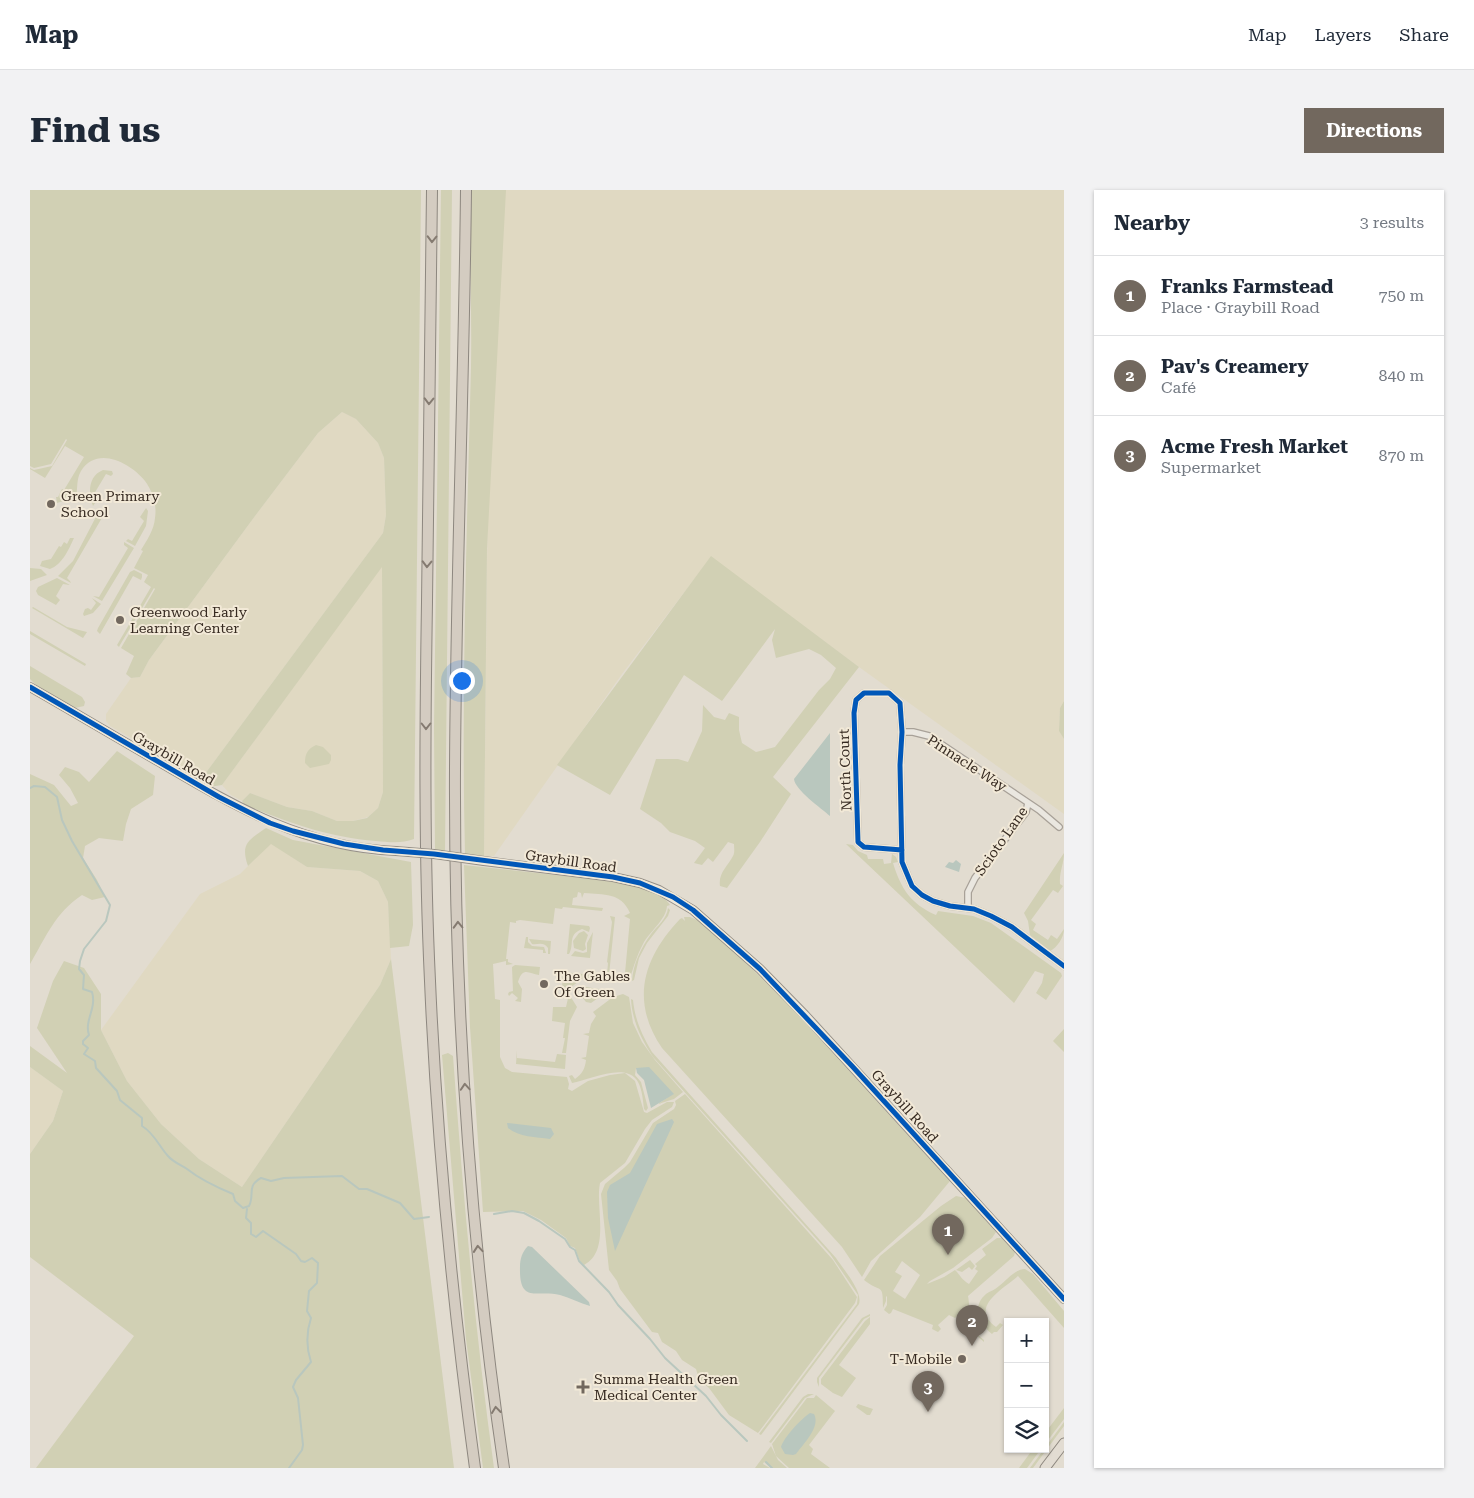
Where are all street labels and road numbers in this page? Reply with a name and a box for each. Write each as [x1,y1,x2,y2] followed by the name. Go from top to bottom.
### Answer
[130,728,218,788] street label: Graybill Road
[836,729,854,811] street label: North Court
[924,731,1010,795] street label: Pinnacle Way
[971,803,1031,878] street label: Scioto Lane
[524,847,618,875] street label: Graybill Road
[868,1066,942,1146] street label: Graybill Road

